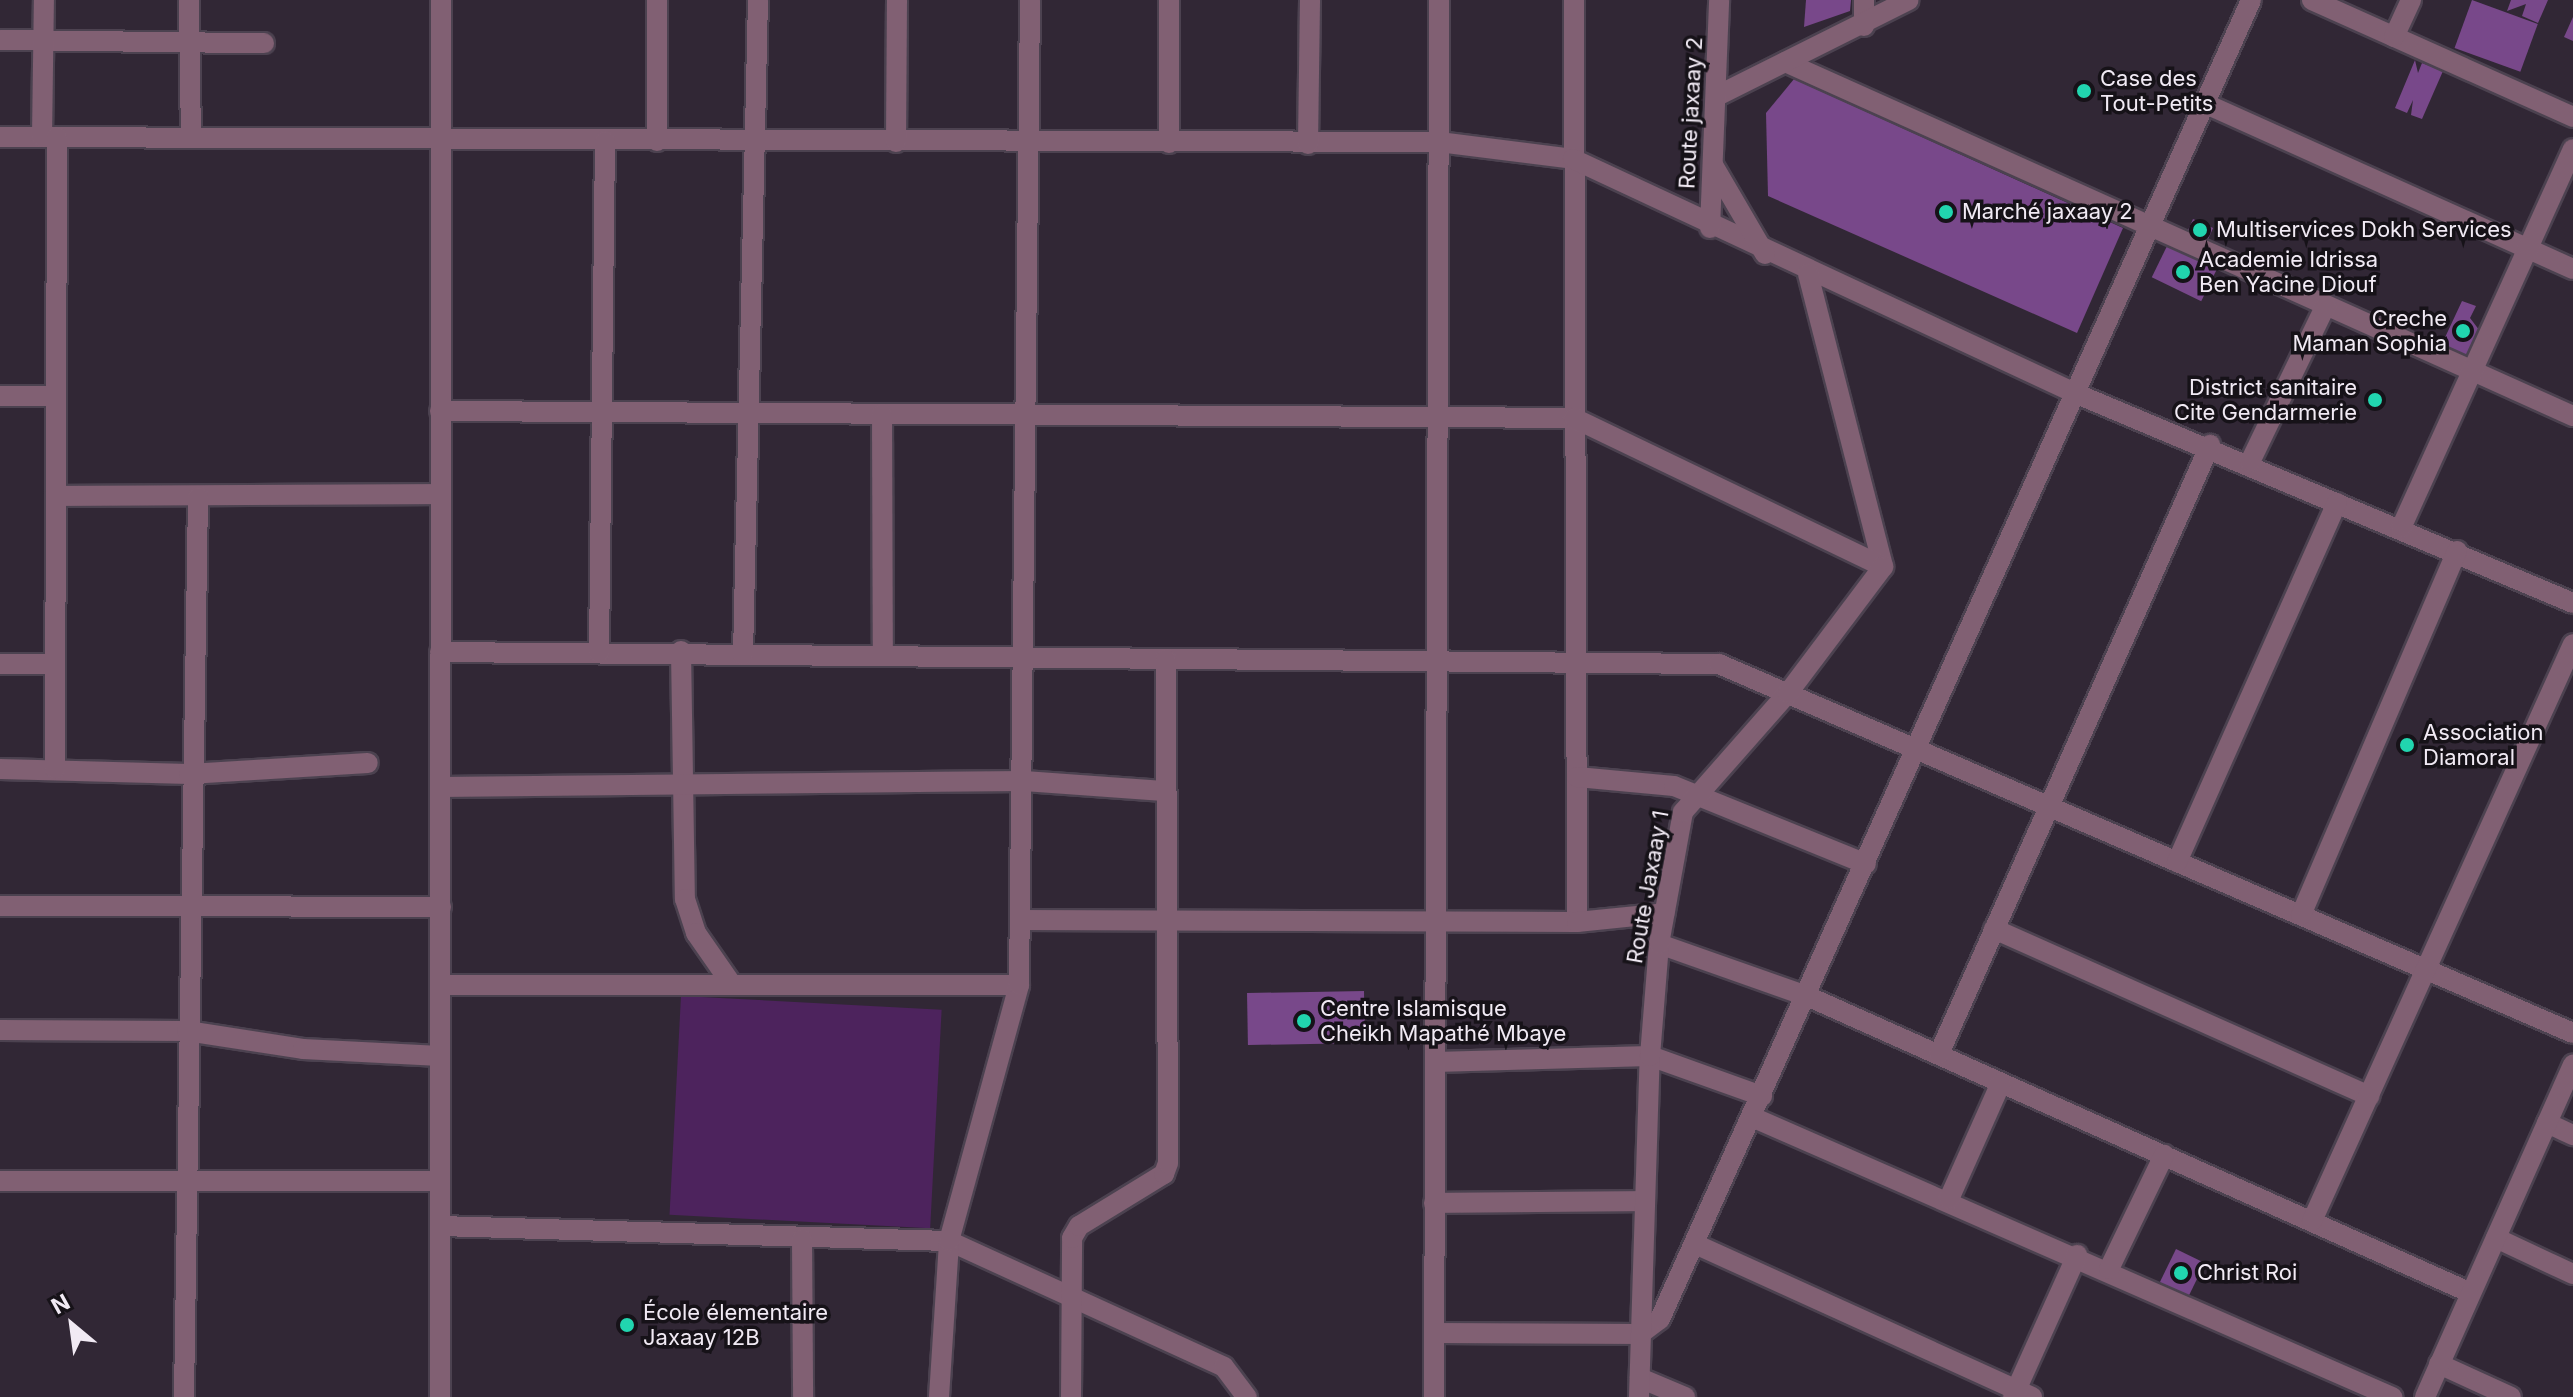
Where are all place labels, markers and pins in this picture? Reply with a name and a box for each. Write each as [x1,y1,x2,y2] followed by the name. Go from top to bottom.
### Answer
[2100,65,2213,116] place label: Case des Tout-Petits
[2075,82,2093,100] marker: Case des Tout-Petits
[1962,199,2133,225] place label: Marché jaxaay 2
[1937,203,1955,221] marker: Marché jaxaay 2
[2216,217,2512,243] place label: Multiservices Dokh Services
[2191,221,2209,239] marker: Multiservices Dokh Services
[2199,246,2378,298] place label: Academie Idrissa Ben Yacine Diouf
[2174,263,2192,281] marker: Academie Idrissa Ben Yacine Diouf
[2292,305,2447,356] place label: Creche Maman Sophia
[2454,322,2472,340] marker: Creche Maman Sophia
[2174,374,2357,426] place label: District sanitaire Cite Gendarmerie
[2364,389,2386,411] marker: District sanitaire Cite Gendarmerie
[2423,719,2544,770] place label: Association Diamoral
[2398,736,2416,754] marker: Association Diamoral
[1320,995,1566,1046] place label: Centre Islamisque Cheikh Mapathé Mbaye
[1295,1012,1313,1030] marker: Centre Islamisque Cheikh Mapathé Mbaye
[2197,1260,2297,1286] place label: Christ Roi
[2172,1264,2190,1282] marker: Christ Roi
[643,1299,828,1350] place label: École élementaire Jaxaay 12B
[618,1316,636,1334] marker: École élementaire Jaxaay 12B

